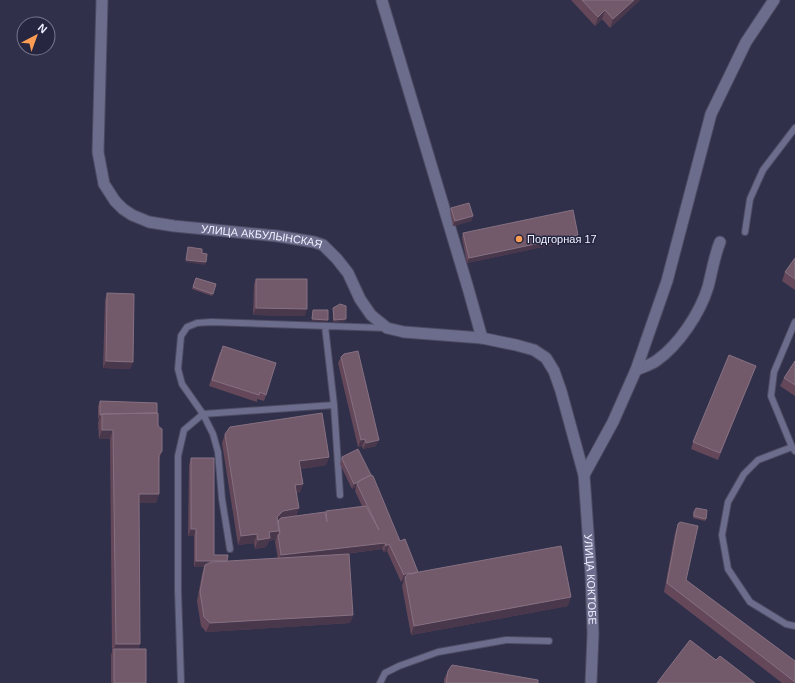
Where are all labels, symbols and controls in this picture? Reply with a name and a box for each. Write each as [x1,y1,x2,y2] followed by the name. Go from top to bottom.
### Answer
[16,16,56,56] north arrow
[36,21,50,36] text: N
[200,223,324,250] street label: УЛИЦА АКБУЛЫНСКАЯ
[527,233,597,245] place label: Подгорная 17
[514,234,524,244] marker: Подгорная 17
[582,533,599,625] street label: УЛИЦА КОКТОБЕ

